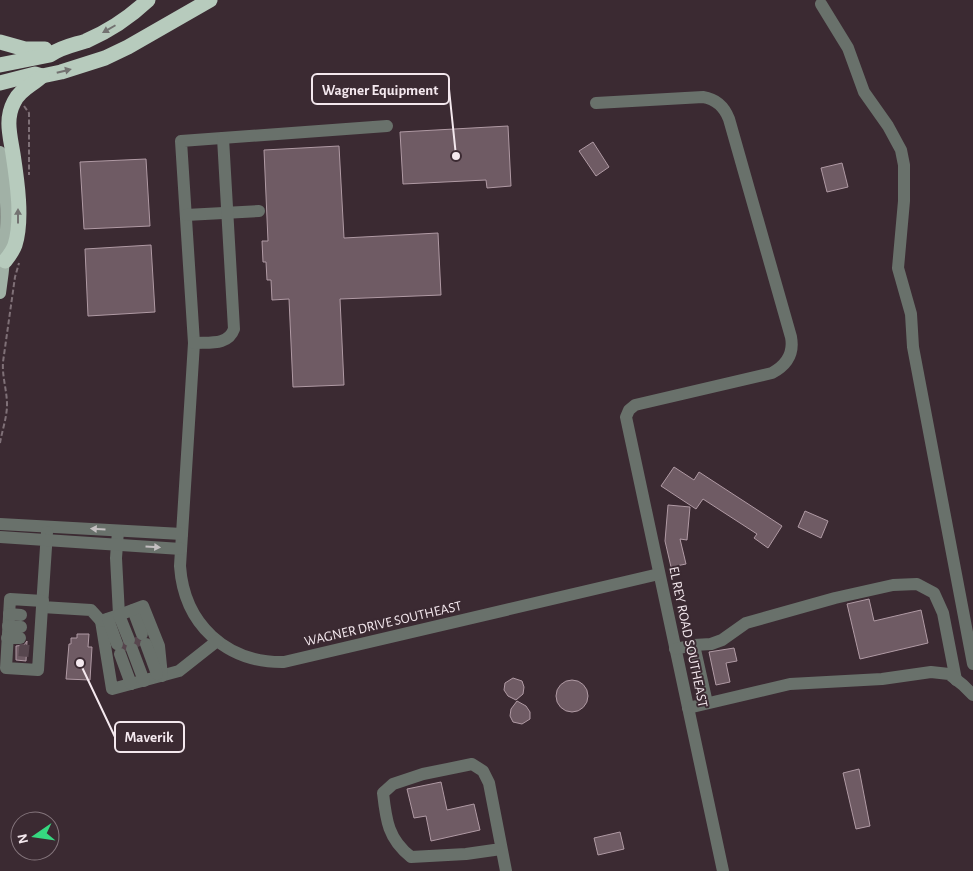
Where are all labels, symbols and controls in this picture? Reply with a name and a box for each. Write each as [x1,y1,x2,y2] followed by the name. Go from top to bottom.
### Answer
[102,25,117,33] one-way arrow
[57,66,72,74] one-way arrow
[312,74,449,104] callout: Wagner Equipment
[322,83,438,98] text: Wagner Equipment
[14,207,22,223] one-way arrow
[90,525,106,533] one-way arrow
[146,544,162,552] one-way arrow
[666,565,710,709] street label: EL REY ROAD SOUTHEAST
[303,599,463,649] street label: WAGNER DRIVE SOUTHEAST
[115,722,184,752] callout: Maverik
[124,730,174,745] text: Maverik
[10,811,60,861] north arrow
[15,832,31,845] text: N

